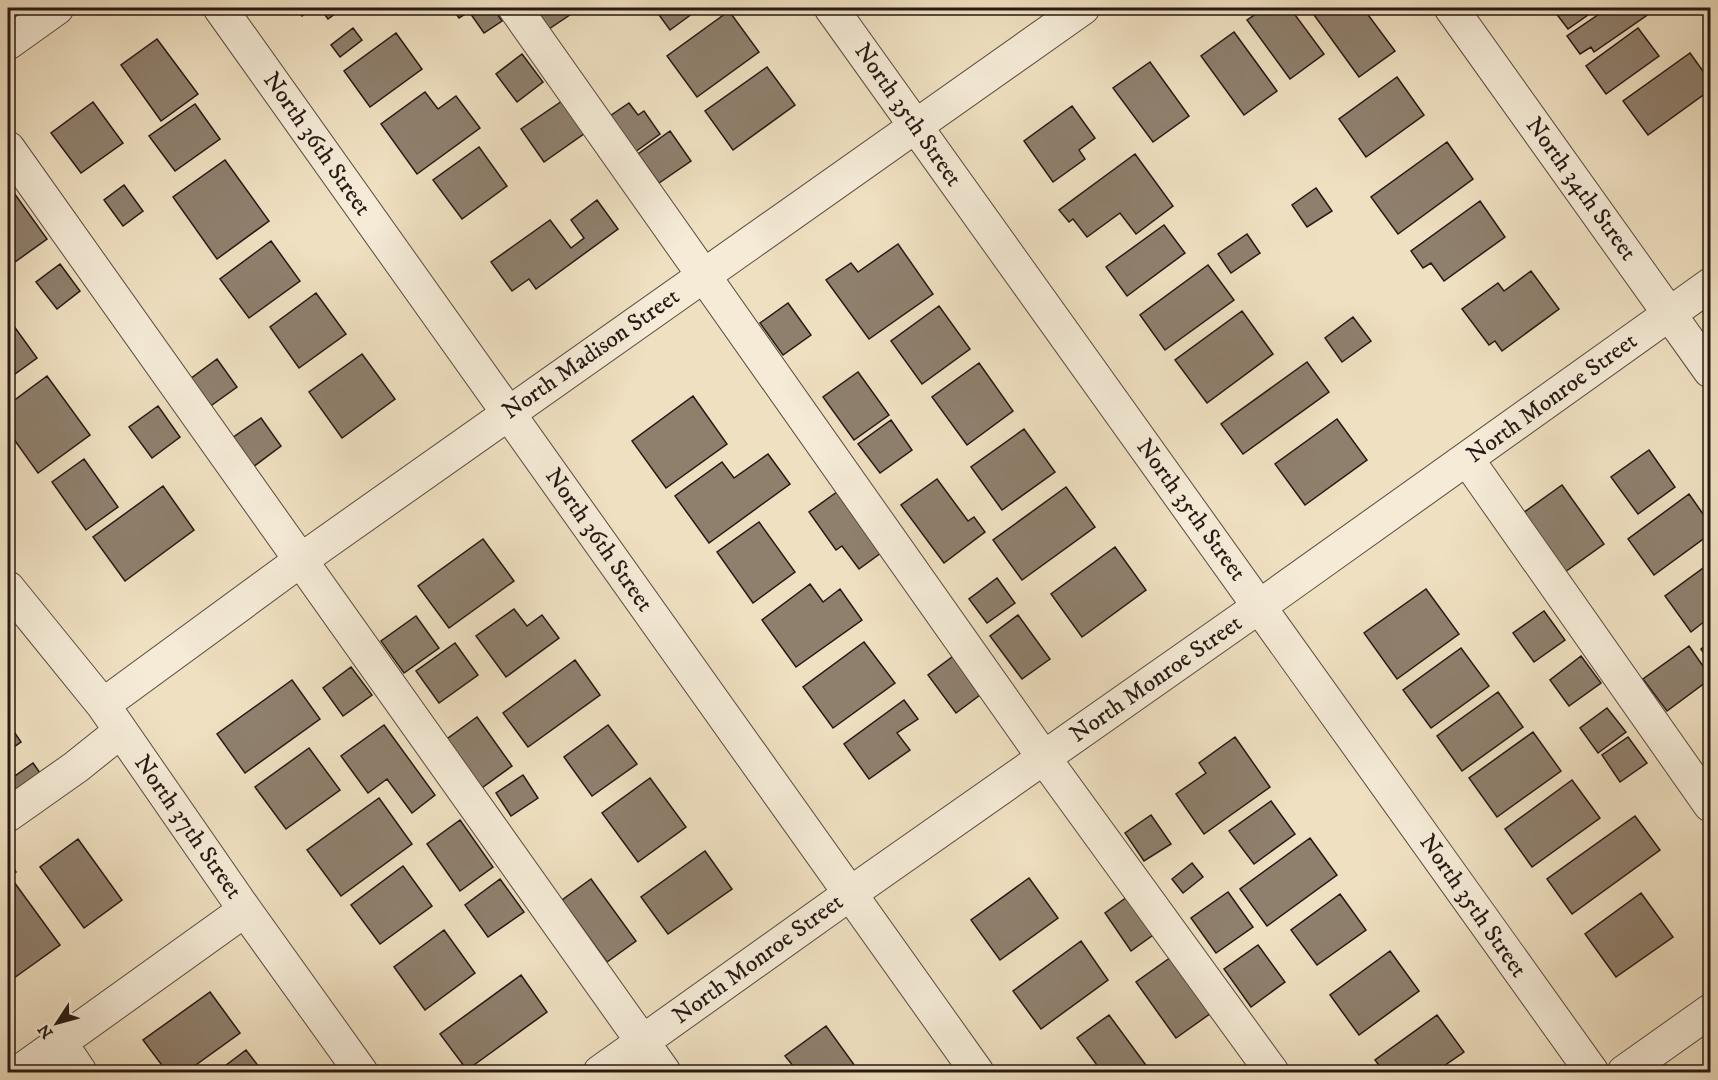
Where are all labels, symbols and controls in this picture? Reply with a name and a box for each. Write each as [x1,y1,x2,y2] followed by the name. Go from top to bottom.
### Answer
[847,37,969,193] street label: North 35th Street
[256,66,378,222] street label: North 36th Street
[1519,111,1643,267] street label: North 34th Street
[497,281,686,426] street label: North Madison Street
[1461,326,1643,470] street label: North Monroe Street
[1129,433,1253,587] street label: North 35th Street
[538,462,660,618] street label: North 36th Street
[1064,608,1248,750] street label: North Monroe Street
[127,749,249,905] street label: North 37th Street
[1412,828,1534,984] street label: North 35th Street
[667,887,849,1031] street label: North Monroe Street
[27,993,87,1053] north arrow
[34,1020,58,1042] text: N

